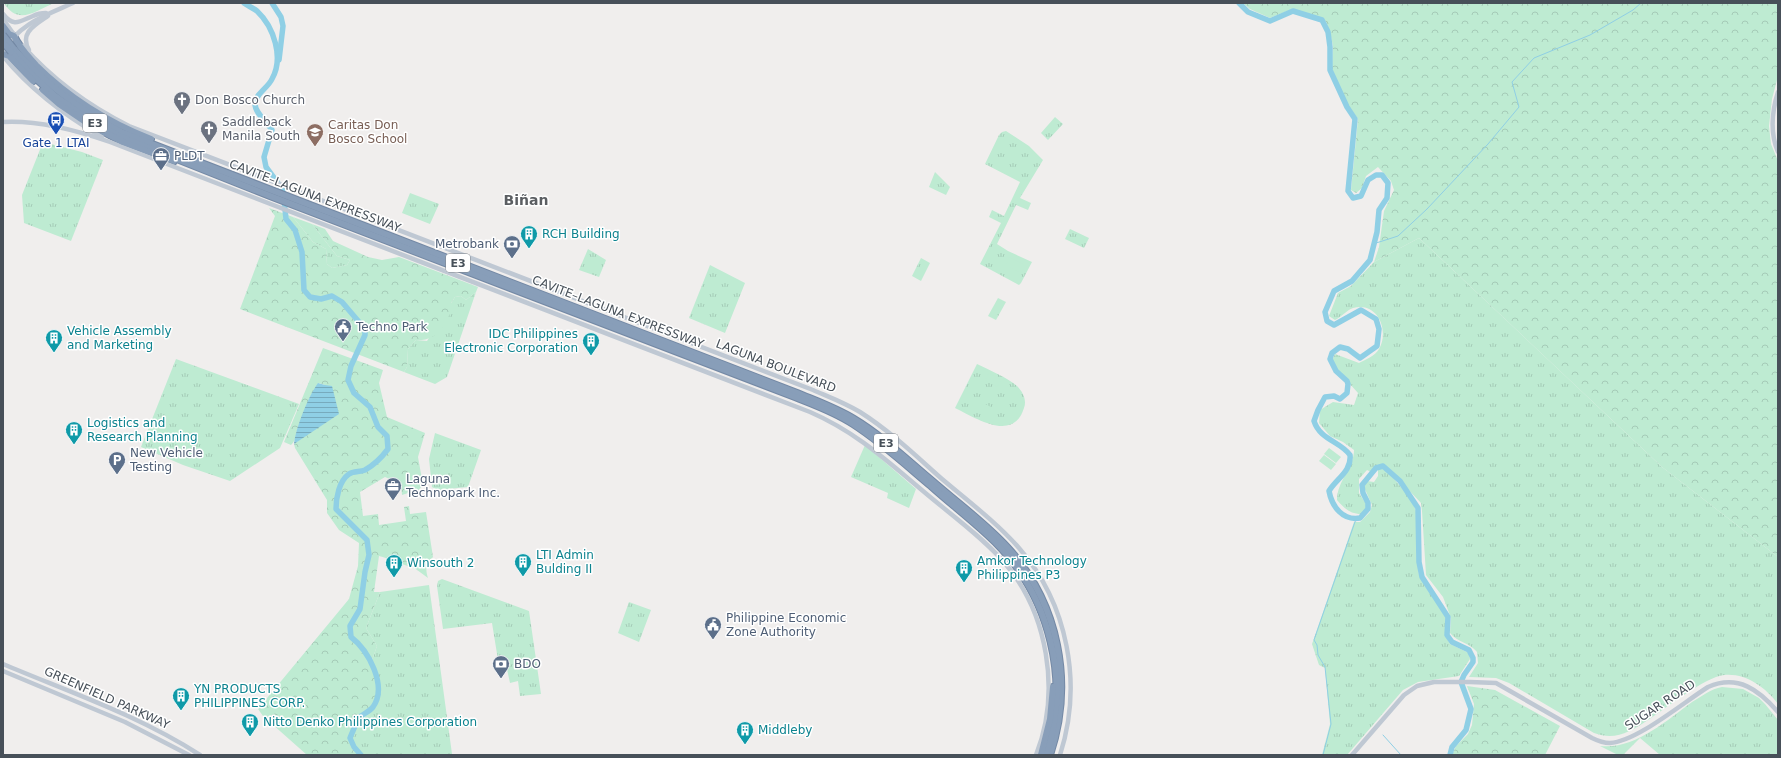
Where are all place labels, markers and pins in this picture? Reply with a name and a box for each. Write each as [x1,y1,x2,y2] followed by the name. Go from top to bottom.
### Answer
[172,90,192,115] church icon: Don Bosco Church
[195,93,305,107] place label: Don Bosco Church
[46,110,66,135] bus stop icon: Gate 1 LTAI
[222,115,300,143] place label: Saddleback Manila South
[328,118,407,146] place label: Caritas Don Bosco School
[199,119,219,144] church icon: Saddleback Manila South
[305,122,325,147] school or university icon: Caritas Don Bosco School
[22,136,90,150] place label: Gate 1 LTAI
[151,146,171,171] office icon: PLDT
[174,149,205,163] place label: PLDT
[519,224,539,249] building icon: RCH Building
[542,227,620,241] place label: RCH Building
[502,234,522,259] bank icon: Metrobank
[435,237,499,251] place label: Metrobank
[333,317,353,342] public building icon: Techno Park
[355,320,428,334] place label: Techno Park
[67,324,172,352] place label: Vehicle Assembly and Marketing
[444,327,578,355] place label: IDC Philippines Electronic Corporation
[44,328,64,353] building icon: Vehicle Assembly and Marketing
[581,331,601,356] building icon: IDC Philippines Electronic Corporation
[87,416,198,444] place label: Logistics and Research Planning
[64,420,84,445] building icon: Logistics and Research Planning
[129,446,203,474] place label: New Vehicle Testing
[107,450,127,475] parking icon: New Vehicle Testing
[405,472,500,500] place label: Laguna Technopark Inc.
[383,476,403,501] office icon: Laguna Technopark Inc.
[536,548,594,576] place label: LTI Admin Bulding II
[513,552,533,577] building icon: LTI Admin Bulding II
[384,553,404,578] building icon: Winsouth 2
[977,554,1087,582] place label: Amkor Technology Philippines P3
[407,556,475,570] place label: Winsouth 2
[954,558,974,583] building icon: Amkor Technology Philippines P3
[726,611,846,639] place label: Philippine Economic Zone Authority
[703,615,723,640] public building icon: Philippine Economic Zone Authority
[491,654,511,679] bank icon: BDO
[514,657,541,671] place label: BDO
[193,682,305,710] place label: YN PRODUCTS PHILIPPINES CORP.
[171,686,191,711] building icon: YN PRODUCTS PHILIPPINES CORP.
[240,712,260,737] building icon: Nitto Denko Philippines Corporation
[263,715,477,729] place label: Nitto Denko Philippines Corporation
[735,720,755,745] building icon: Middleby
[758,723,812,737] place label: Middleby

